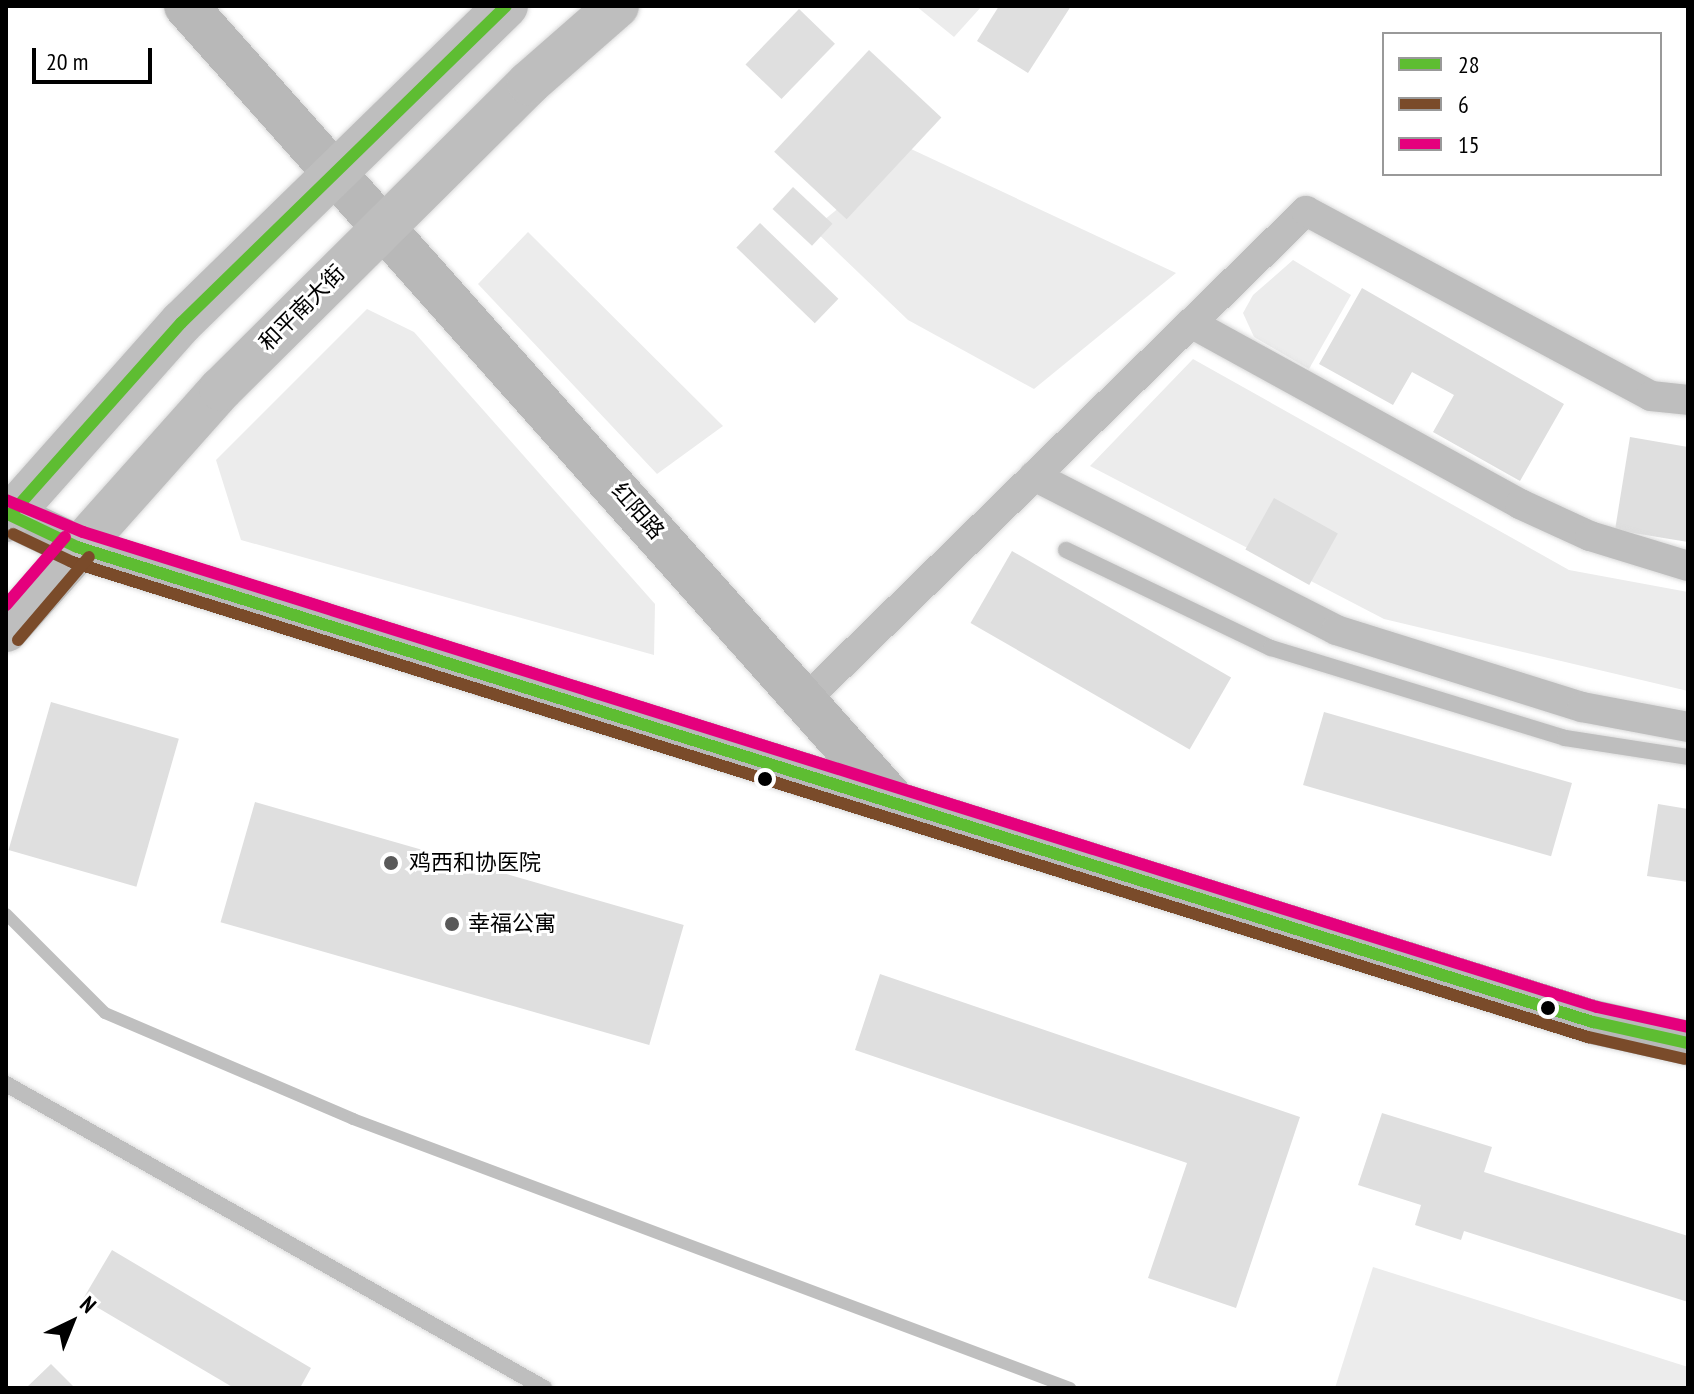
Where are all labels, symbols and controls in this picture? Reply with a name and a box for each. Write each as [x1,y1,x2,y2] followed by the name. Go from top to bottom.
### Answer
[36,32,156,82] scale bar
[1382,32,1662,176] legend
[46,46,88,77] text: 20 m
[1458,49,1480,80] text: 28
[1458,89,1469,120] text: 6
[1458,129,1480,160] text: 15
[254,260,350,356] street label: 和平南大街
[606,477,670,545] street label: 红阳路
[757,771,773,787] unlabelled marker
[409,850,541,876] place label: 鸡西和协医院
[380,852,402,874] marker: 鸡西和协医院
[468,911,556,937] place label: 幸福公寓
[443,915,461,933] marker: 幸福公寓
[1540,1000,1556,1016] unlabelled marker
[32,1282,112,1362] north arrow
[74,1290,102,1319] text: N

